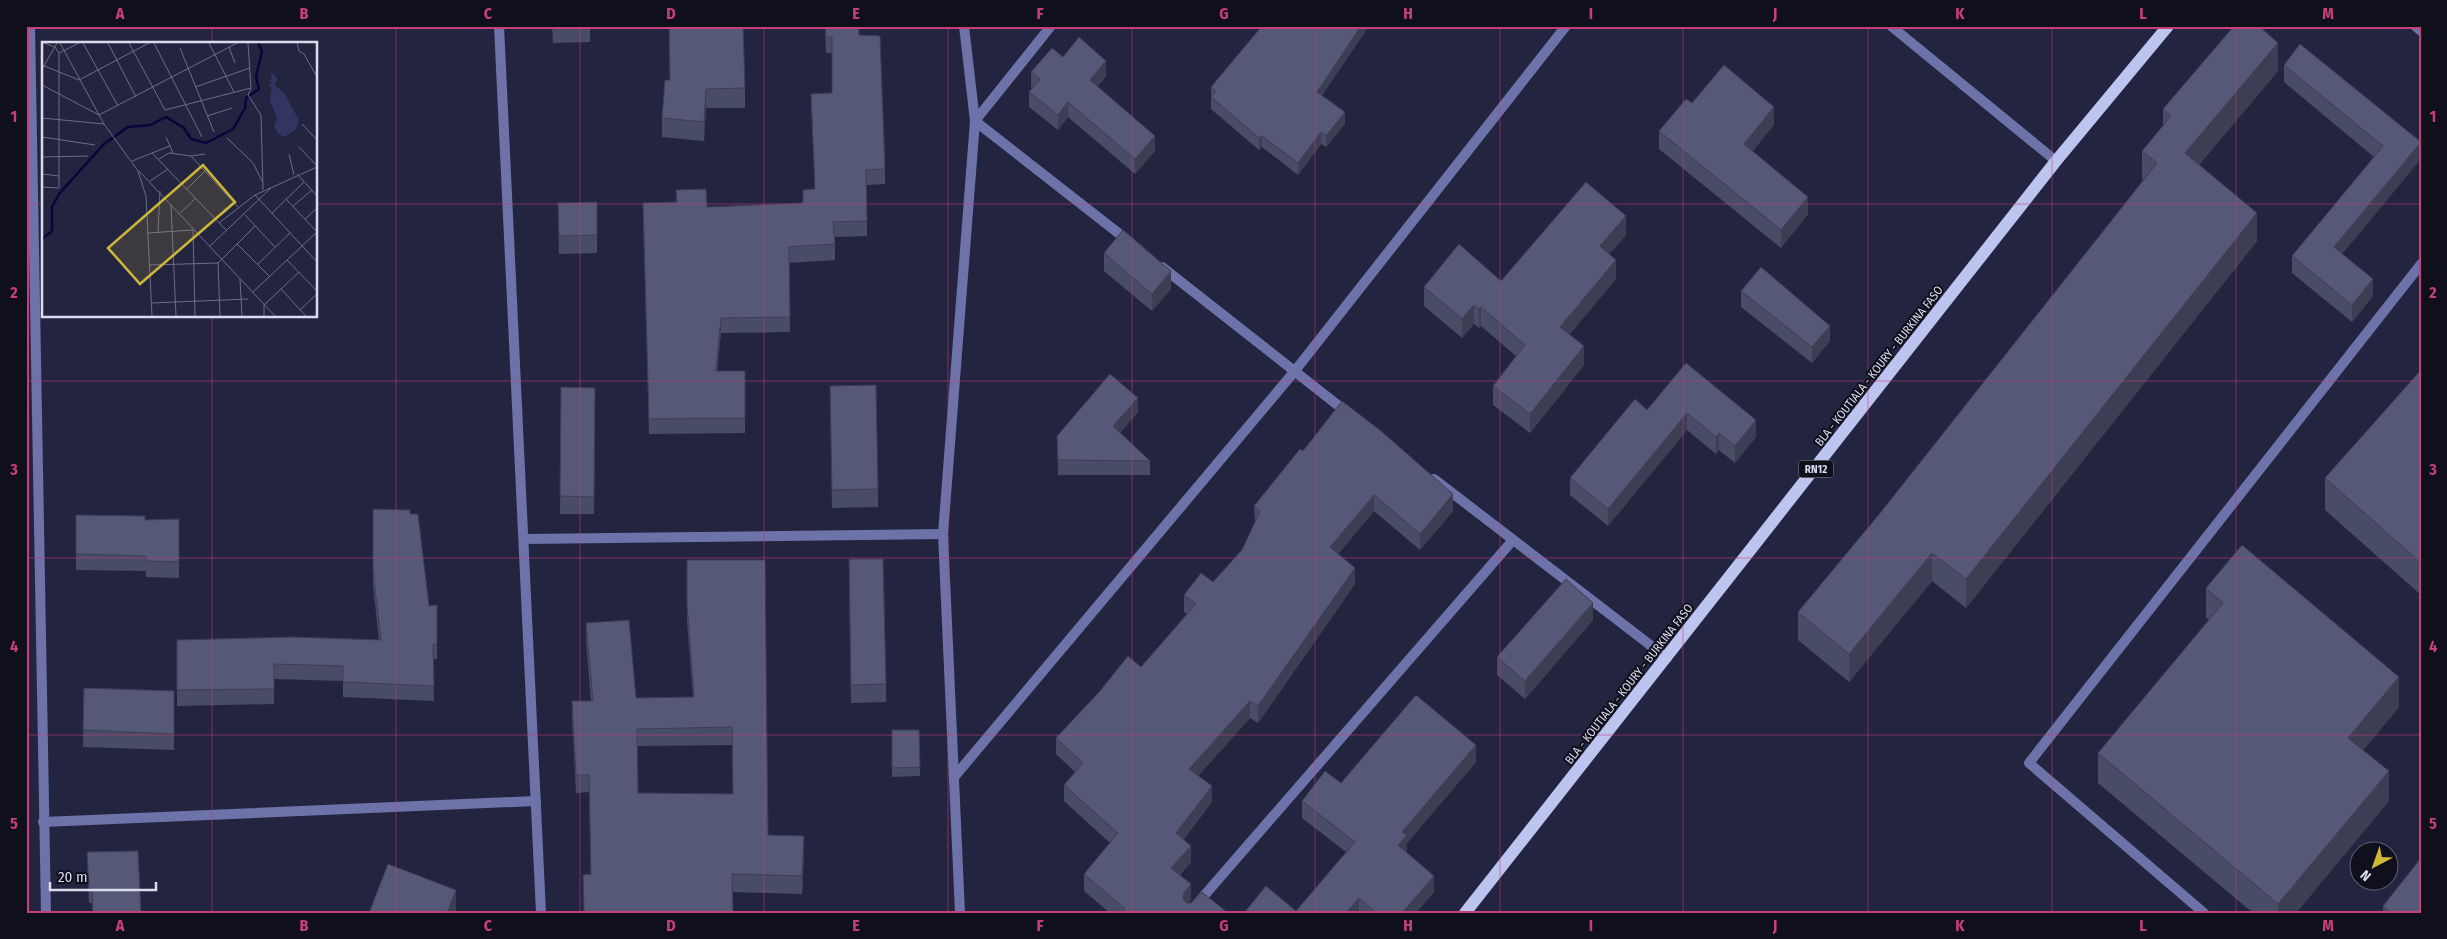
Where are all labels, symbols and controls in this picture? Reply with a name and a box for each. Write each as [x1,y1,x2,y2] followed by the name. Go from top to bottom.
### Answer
[115,4,125,23] text: A
[300,4,309,23] text: B
[484,4,493,23] text: C
[666,4,676,23] text: D
[852,4,860,23] text: E
[1036,4,1044,23] text: F
[1219,4,1229,23] text: G
[1403,4,1413,23] text: H
[1589,4,1593,23] text: I
[1772,4,1777,23] text: J
[1955,4,1965,23] text: K
[2139,4,2147,23] text: L
[2322,4,2334,23] text: M
[42,42,318,318] inset map
[11,107,17,126] text: 1
[2430,107,2436,126] text: 1
[9,283,18,302] text: 2
[1812,283,1946,449] street label: BLA - KOUTIALA - KOURY - BURKINA FASO
[2428,283,2437,302] text: 2
[9,460,18,479] text: 3
[1798,460,1834,478] road number: RN12
[2428,460,2437,479] text: 3
[1562,601,1696,767] street label: BLA - KOUTIALA - KOURY - BURKINA FASO
[10,637,18,656] text: 4
[2429,637,2437,656] text: 4
[10,814,18,833] text: 5
[2429,814,2437,833] text: 5
[2350,842,2400,892] north arrow
[50,859,156,891] scale bar
[2357,866,2375,885] text: N
[58,868,88,886] text: 20 m
[115,916,125,935] text: A
[300,916,309,935] text: B
[484,916,493,935] text: C
[666,916,676,935] text: D
[852,916,860,935] text: E
[1036,916,1044,935] text: F
[1219,916,1229,935] text: G
[1403,916,1413,935] text: H
[1589,916,1593,935] text: I
[1772,916,1777,935] text: J
[1955,916,1965,935] text: K
[2139,916,2147,935] text: L
[2322,916,2334,935] text: M

